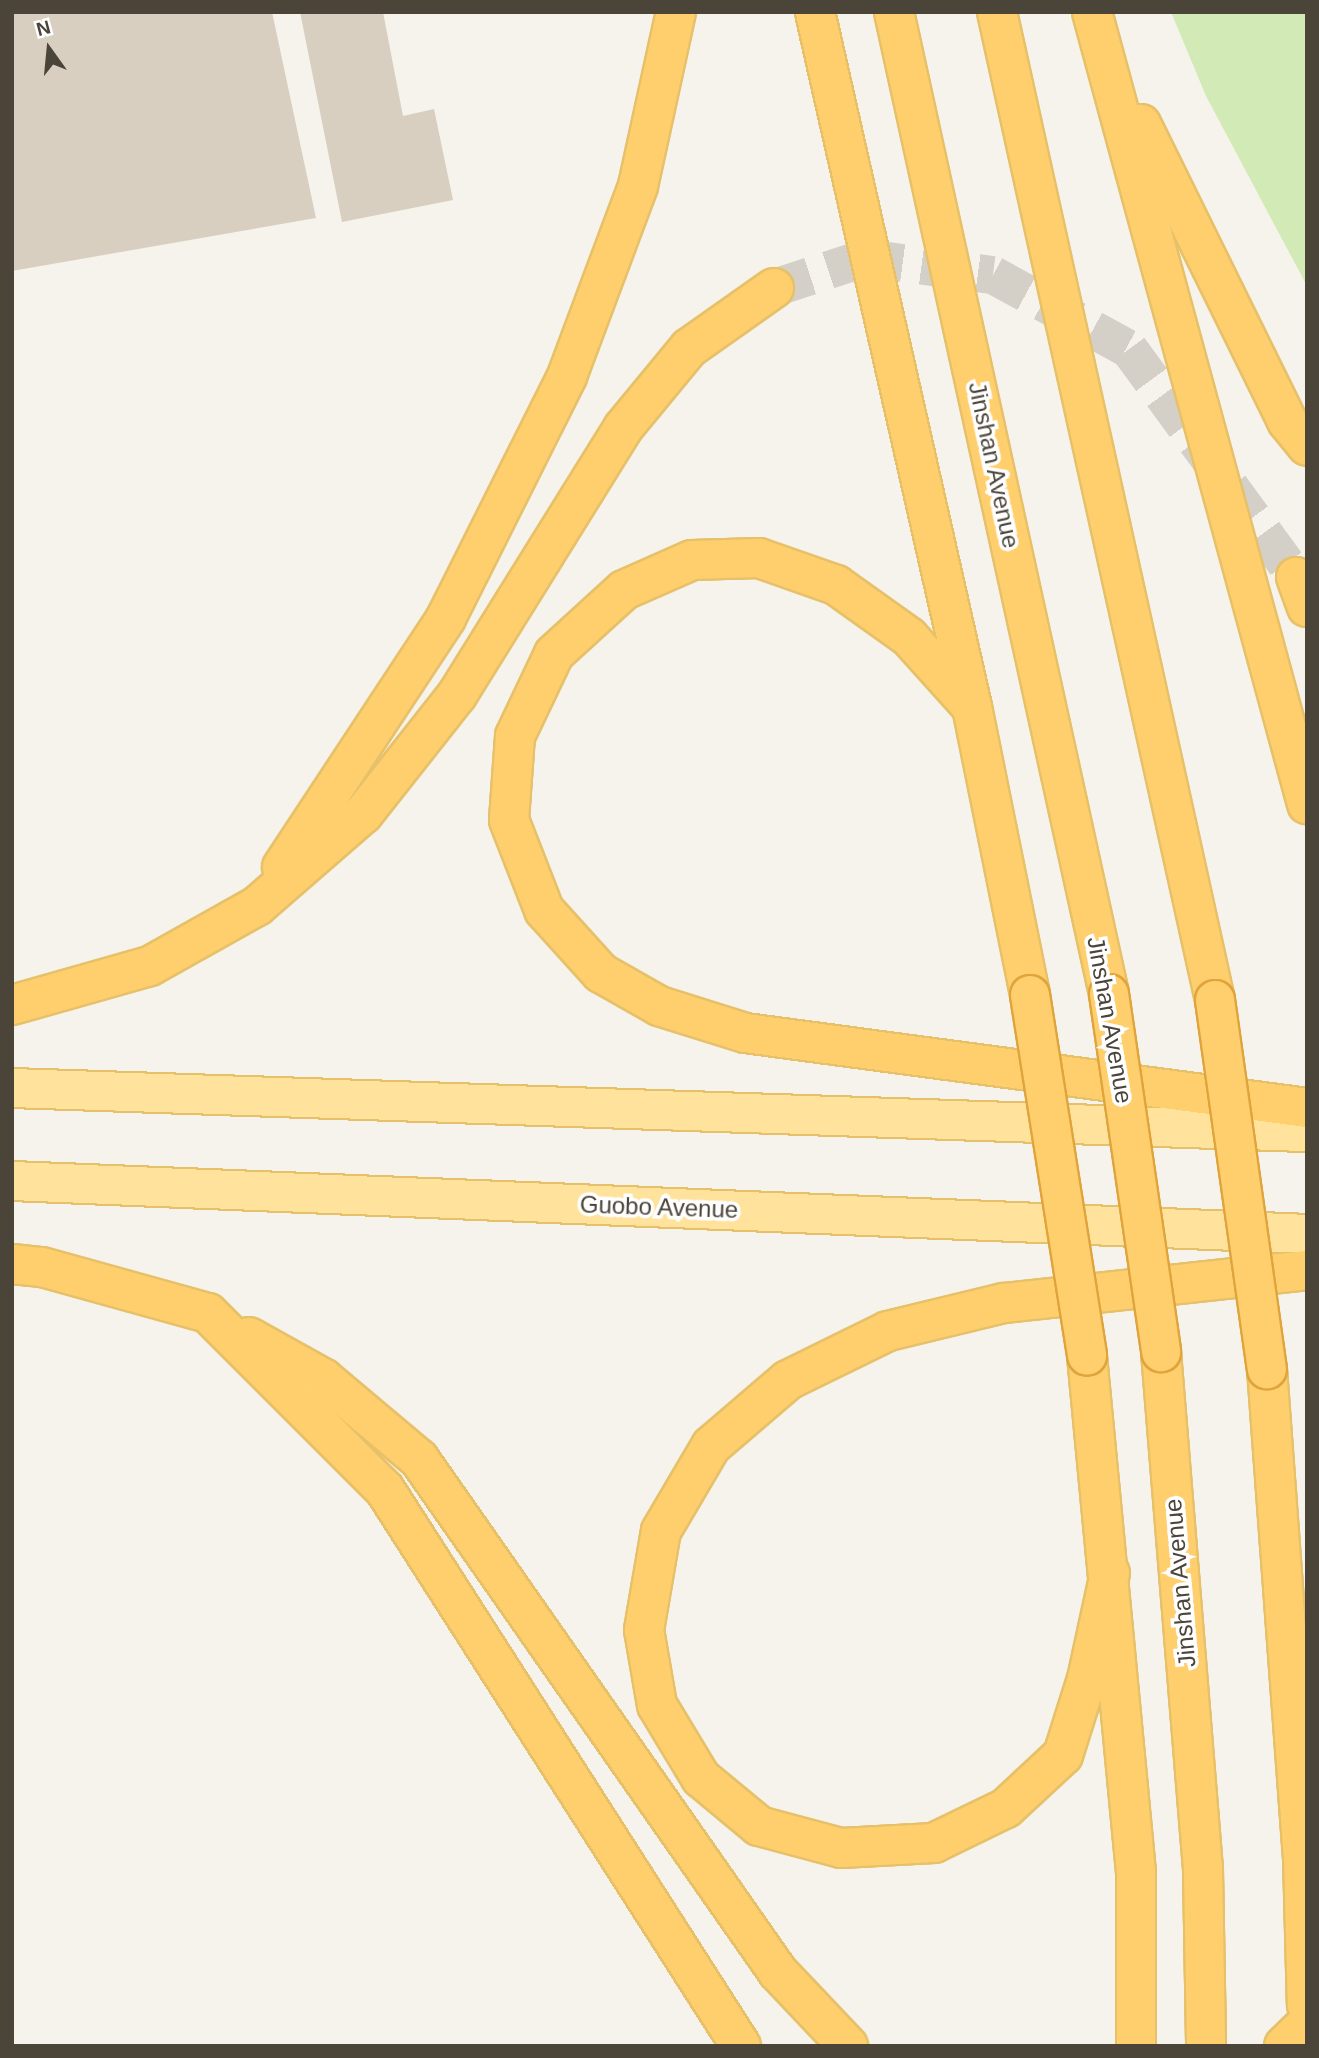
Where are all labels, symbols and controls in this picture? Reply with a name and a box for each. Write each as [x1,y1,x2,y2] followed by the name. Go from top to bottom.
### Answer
[14,14,84,84] north arrow
[34,16,53,40] text: N
[962,379,1026,551] street label: Jinshan Avenue
[1081,934,1139,1106] street label: Jinshan Avenue
[579,1190,739,1224] street label: Guobo Avenue
[1158,1497,1202,1669] street label: Jinshan Avenue

